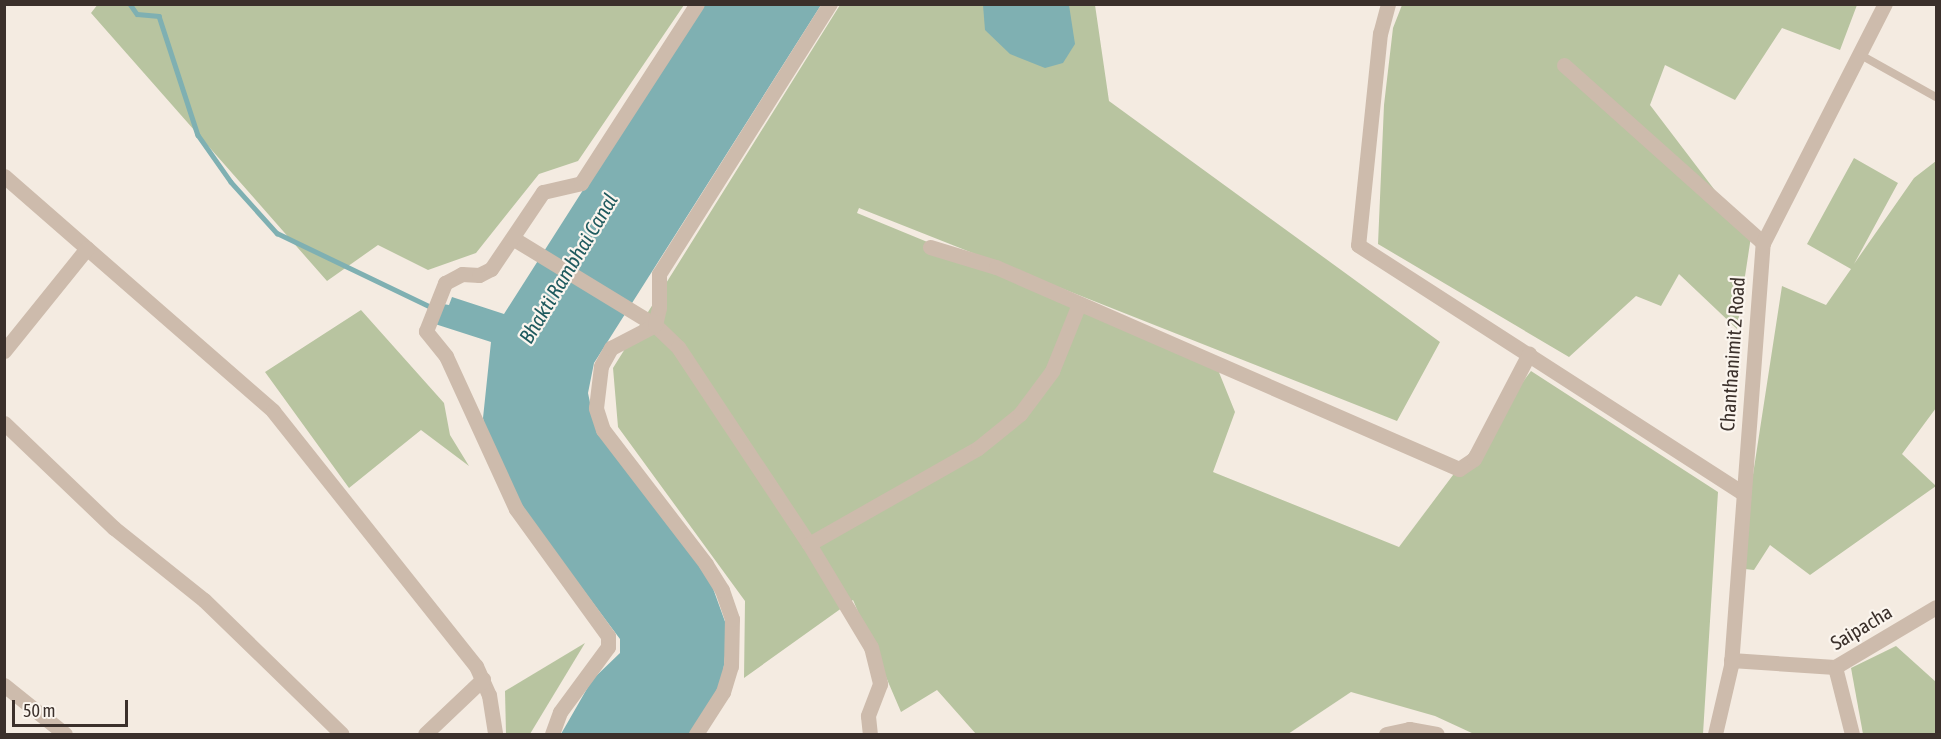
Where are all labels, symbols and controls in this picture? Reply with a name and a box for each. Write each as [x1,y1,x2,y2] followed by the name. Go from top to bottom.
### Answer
[513,188,623,348] water label: Bhakti Rambhai Canal
[1715,276,1749,432] street label: Chanthanimit 2 Road
[1826,599,1896,655] street label: Saipacha
[15,688,130,726] scale bar
[23,700,55,721] text: 50 m

